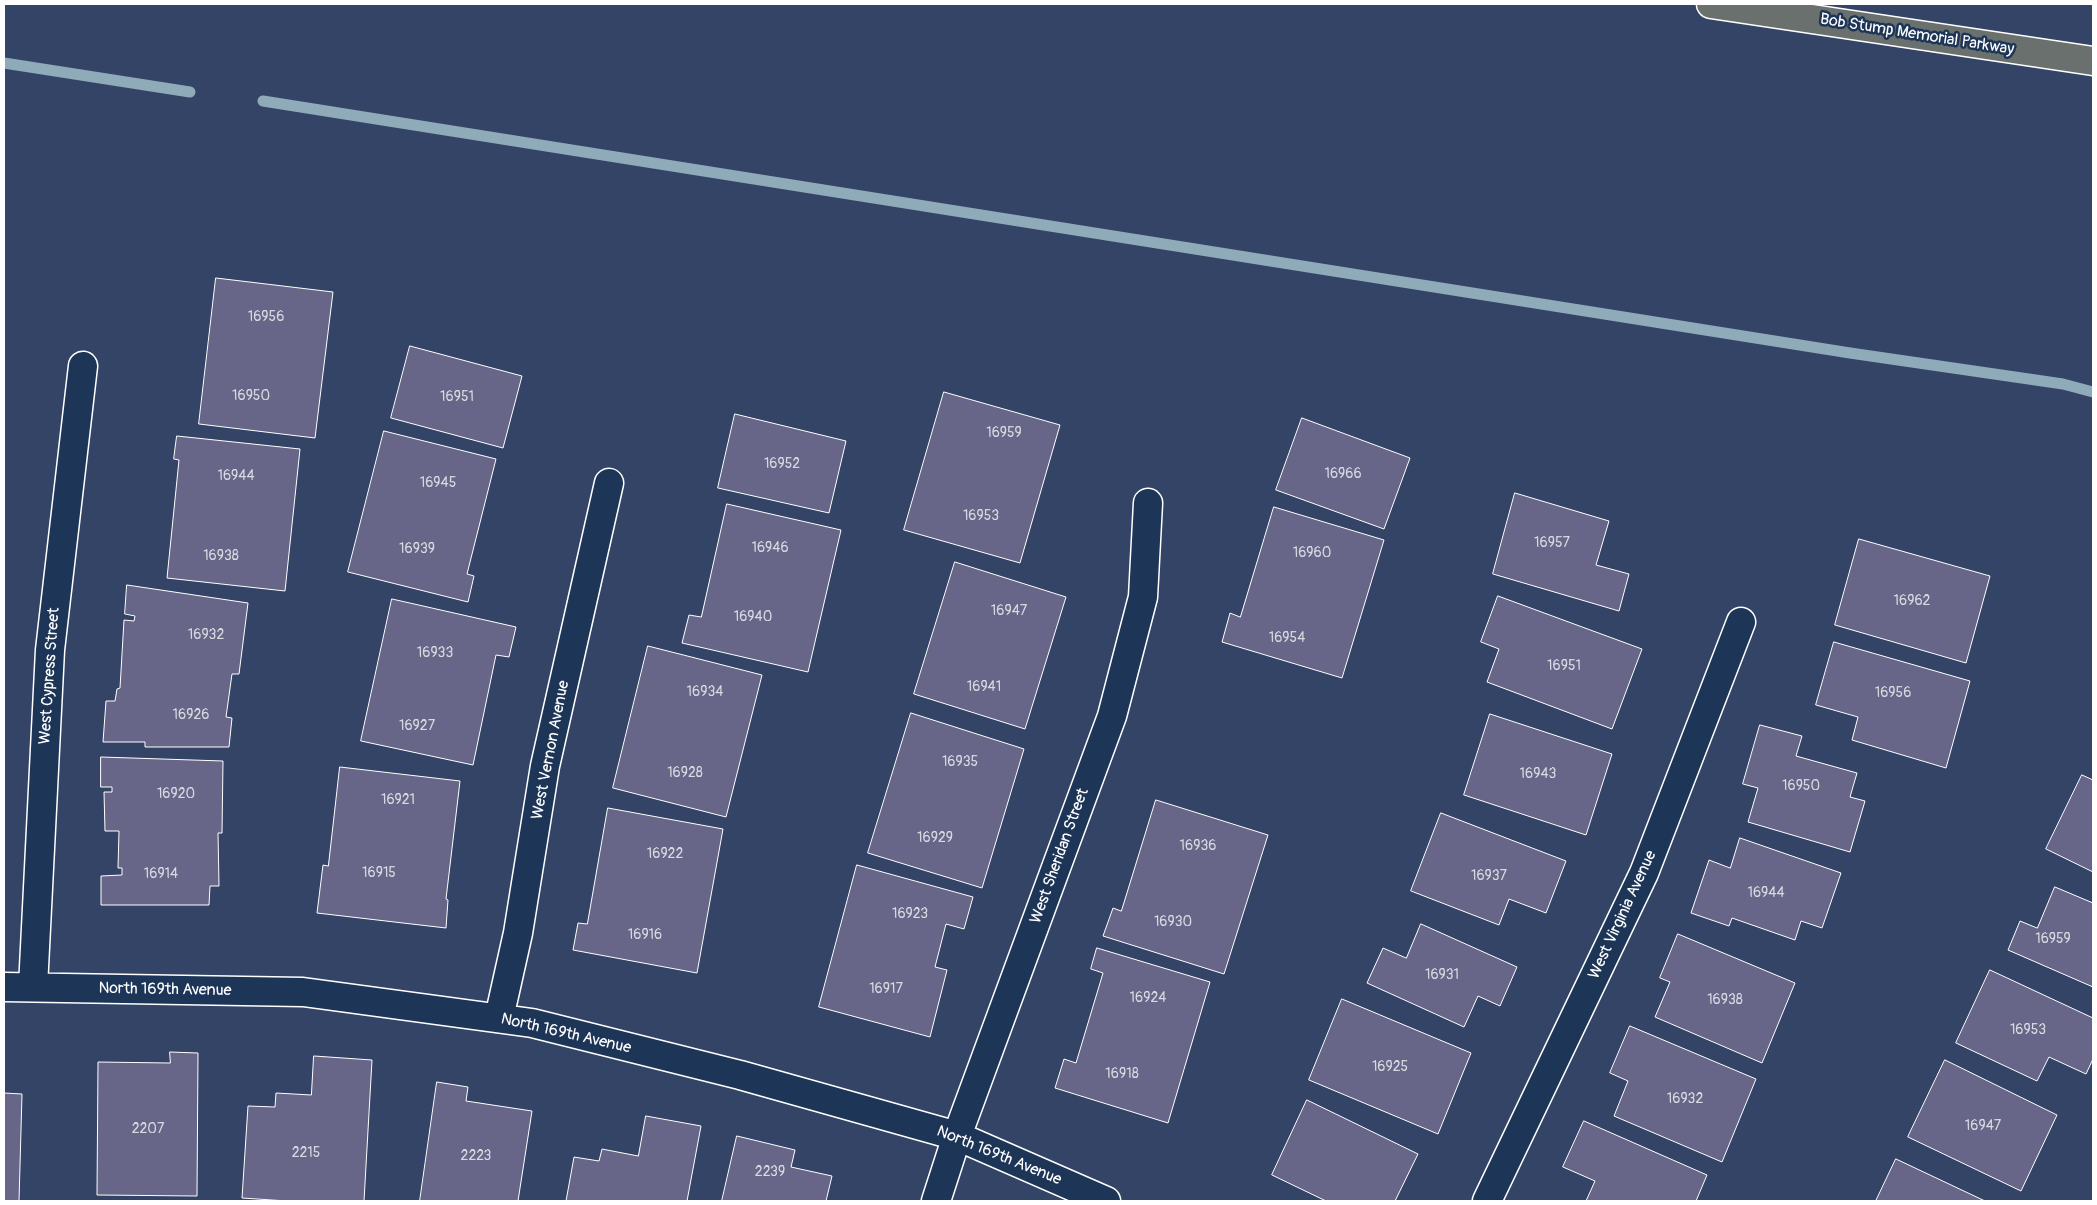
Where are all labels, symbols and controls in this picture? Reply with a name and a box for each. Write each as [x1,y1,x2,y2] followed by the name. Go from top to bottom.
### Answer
[1819,10,2015,60] street label: Bob Stump Memorial Parkway
[248,309,284,325] house number: 16956
[232,388,270,404] house number: 16950
[440,389,474,405] house number: 16951
[986,425,1022,441] house number: 16959
[764,456,800,472] house number: 16952
[1324,466,1362,482] house number: 16966
[217,468,255,484] house number: 16944
[420,475,456,491] house number: 16945
[963,508,999,524] house number: 16953
[1534,535,1570,551] house number: 16957
[751,540,789,556] house number: 16946
[399,541,435,557] house number: 16939
[1293,545,1331,561] house number: 16960
[203,548,239,564] house number: 16938
[1894,593,1930,609] house number: 16962
[991,603,1027,619] house number: 16947
[36,607,64,745] street label: West Cypress Street
[734,609,772,625] house number: 16940
[188,627,224,643] house number: 16932
[1269,630,1305,646] house number: 16954
[417,645,453,661] house number: 16933
[1547,658,1581,674] house number: 16951
[528,679,574,821] street label: West Vernon Avenue
[967,679,1001,695] house number: 16941
[687,684,723,700] house number: 16934
[1875,685,1911,701] house number: 16956
[173,707,209,723] house number: 16926
[399,718,435,734] house number: 16927
[942,754,978,770] house number: 16935
[667,765,703,781] house number: 16928
[1520,766,1556,782] house number: 16943
[1782,778,1820,794] house number: 16950
[157,786,195,802] house number: 16920
[1027,786,1093,926] street label: West Sheridan Street
[381,792,415,808] house number: 16921
[917,830,953,846] house number: 16929
[1180,838,1216,854] house number: 16936
[647,846,683,862] house number: 16922
[1585,848,1661,982] street label: West Virginia Avenue
[362,865,396,881] house number: 16915
[144,866,178,882] house number: 16914
[1471,868,1507,884] house number: 16937
[1747,885,1785,901] house number: 16944
[892,906,928,922] house number: 16923
[1154,914,1192,930] house number: 16930
[628,927,662,943] house number: 16916
[2035,931,2071,947] house number: 16959
[1425,967,1459,983] house number: 16931
[98,979,232,1001] street label: North 169th Avenue
[869,981,903,997] house number: 16917
[1130,990,1166,1006] house number: 16924
[1707,992,1743,1008] house number: 16938
[499,1010,633,1058] street label: North 169th Avenue
[2010,1022,2046,1038] house number: 16953
[1372,1059,1408,1075] house number: 16925
[1105,1066,1139,1082] house number: 16918
[1667,1091,1703,1107] house number: 16932
[1965,1118,2001,1134] house number: 16947
[132,1121,164,1137] house number: 2207
[934,1122,1064,1190] street label: North 169th Avenue
[292,1145,320,1161] house number: 2215
[461,1148,491,1164] house number: 2223
[755,1164,785,1180] house number: 2239

